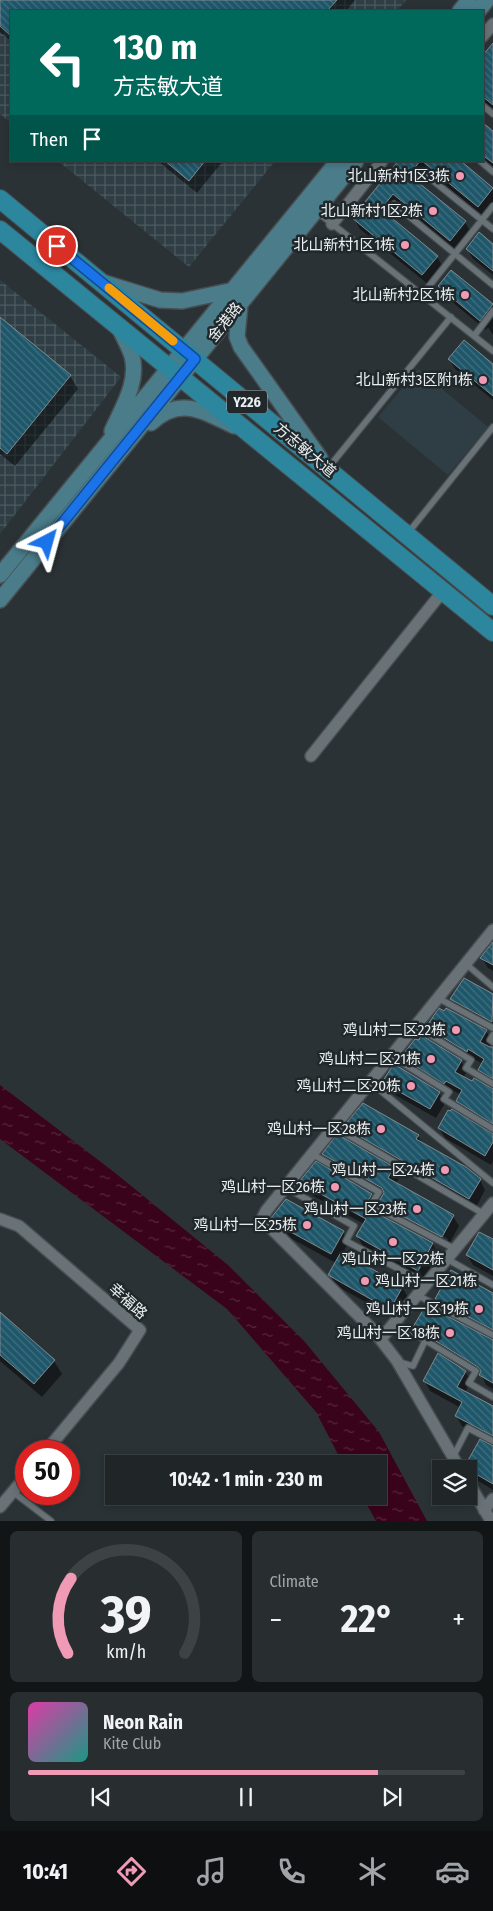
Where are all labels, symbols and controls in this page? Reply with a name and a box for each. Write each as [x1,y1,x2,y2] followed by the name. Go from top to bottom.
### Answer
[113,26,197,68] text: 130 m
[30,30,95,95] icon: left
[113,73,223,100] text: 方志敏大道
[78,125,106,153] icon: arrive
[30,128,68,151] text: Then
[347,167,450,185] place label: 北山新村1区3栋
[454,170,466,182] marker: 北山新村1区3栋
[321,202,423,220] place label: 北山新村1区2栋
[427,205,439,217] marker: 北山新村1区2栋
[36,225,78,267] pin
[43,232,71,260] icon: arrive
[293,236,395,254] place label: 北山新村1区1栋
[399,239,411,251] marker: 北山新村1区1栋
[353,286,455,304] place label: 北山新村2区1栋
[459,289,471,301] marker: 北山新村2区1栋
[204,299,246,345] street label: 金港路
[355,371,473,389] place label: 北山新村3区附1栋
[477,374,489,386] marker: 北山新村3区附1栋
[227,391,267,414] road number: Y226
[270,419,340,481] street label: 方志敏大道
[20,515,72,567] position arrow
[343,1021,446,1039] place label: 鸡山村二区22栋
[450,1024,462,1036] marker: 鸡山村二区22栋
[319,1050,421,1068] place label: 鸡山村二区21栋
[425,1053,437,1065] marker: 鸡山村二区21栋
[297,1077,401,1095] place label: 鸡山村二区20栋
[405,1080,417,1092] marker: 鸡山村二区20栋
[267,1120,371,1138] place label: 鸡山村一区28栋
[375,1123,387,1135] marker: 鸡山村一区28栋
[331,1161,435,1179] place label: 鸡山村一区24栋
[439,1164,451,1176] marker: 鸡山村一区24栋
[221,1178,325,1196] place label: 鸡山村一区26栋
[329,1181,341,1193] marker: 鸡山村一区26栋
[304,1200,407,1218] place label: 鸡山村一区23栋
[411,1203,423,1215] marker: 鸡山村一区23栋
[193,1216,297,1234] place label: 鸡山村一区25栋
[301,1219,313,1231] marker: 鸡山村一区25栋
[387,1236,399,1248] marker: 鸡山村一区22栋
[341,1250,445,1268] place label: 鸡山村一区22栋
[375,1272,477,1290] place label: 鸡山村一区21栋
[359,1275,371,1287] marker: 鸡山村一区21栋
[105,1279,151,1323] street label: 幸福路
[366,1300,469,1318] place label: 鸡山村一区19栋
[473,1303,485,1315] marker: 鸡山村一区19栋
[337,1324,440,1342] place label: 鸡山村一区18栋
[444,1327,456,1339] marker: 鸡山村一区18栋
[15,1440,80,1505] speed limit sign: 50
[432,1460,477,1505] map controls
[432,1460,477,1505] button: layers
[169,1468,323,1491] text: 10:42 · 1 min · 230 m
[270,1572,319,1591] text: Climate
[99,1583,151,1646] text: 39
[341,1596,394,1642] text: 22°
[270,1603,282,1636] text: −
[452,1603,465,1636] text: +
[106,1641,146,1663] text: km/h
[103,1711,183,1734] text: Neon Rain
[103,1734,161,1753] text: Kite Club
[87,1783,115,1811] icon: previous
[232,1783,260,1811] icon: pause
[378,1783,406,1811] icon: next
[114,1854,149,1889] icon: directions
[194,1854,229,1889] icon: music
[274,1854,309,1889] icon: phone
[355,1854,390,1889] icon: climate
[435,1854,470,1889] icon: car
[23,1858,68,1885] text: 10:41

